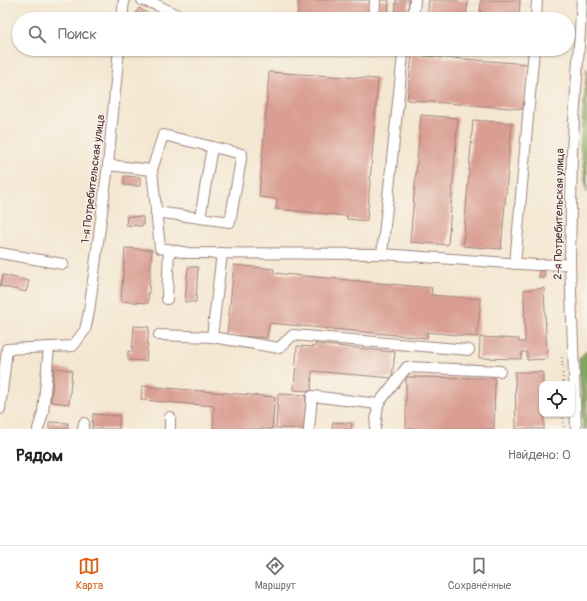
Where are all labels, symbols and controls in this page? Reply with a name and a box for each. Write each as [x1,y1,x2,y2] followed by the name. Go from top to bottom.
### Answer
[12,12,575,56] search box
[26,23,48,45] icon: search
[58,25,97,44] text: Поиск
[79,114,107,244] street label: 1-я Потребительская улица
[551,148,567,280] street label: 2-я Потребительская улица
[539,381,575,417] map controls
[539,381,575,417] button: locate
[16,445,63,466] text: Рядом
[508,447,571,463] text: Найдено: 0
[76,555,103,592] tab: Карта
[255,555,296,592] tab: Маршрут
[448,555,511,592] tab: Сохранённые

